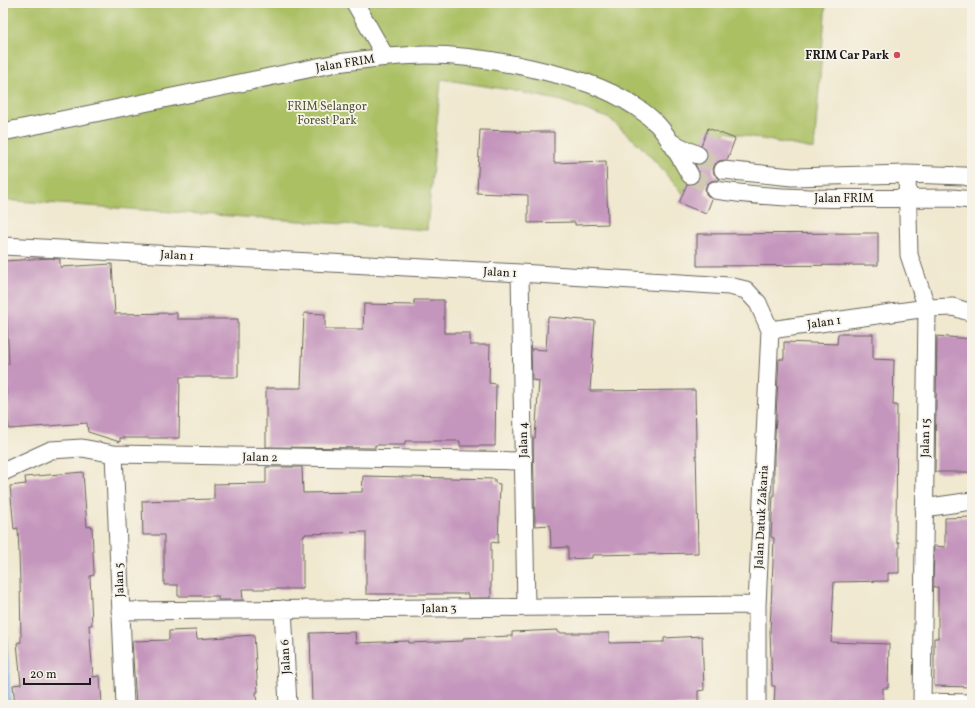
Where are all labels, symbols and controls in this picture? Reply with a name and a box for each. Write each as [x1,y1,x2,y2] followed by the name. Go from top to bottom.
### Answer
[805,48,890,64] place label: FRIM Car Park
[892,50,902,60] marker: FRIM Car Park
[315,51,376,77] street label: Jalan FRIM
[287,99,367,129] park label: FRIM Selangor Forest Park
[814,191,874,207] street label: Jalan FRIM
[160,247,194,265] street label: Jalan 1
[483,264,517,282] street label: Jalan 1
[806,313,842,333] street label: Jalan 1
[918,418,934,458] street label: Jalan 15
[516,422,532,458] street label: Jalan 4
[242,450,278,466] street label: Jalan 2
[751,465,773,570] street label: Jalan Datuk Zakaria
[111,562,129,598] street label: Jalan 5
[421,601,457,617] street label: Jalan 3
[277,639,295,675] street label: Jalan 6
[24,660,90,686] scale bar
[30,667,57,683] text: 20 m

